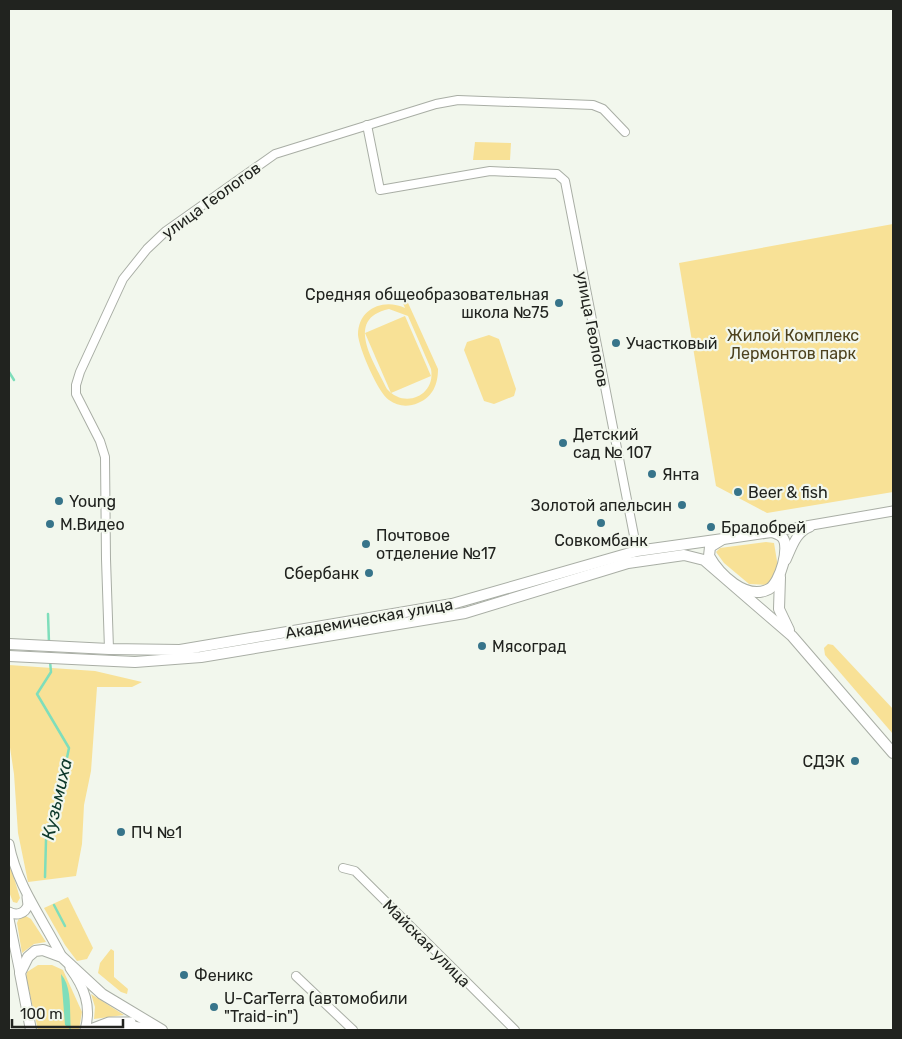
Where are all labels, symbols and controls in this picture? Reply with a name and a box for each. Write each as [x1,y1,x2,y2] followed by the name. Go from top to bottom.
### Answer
[158,158,264,243] street label: улица Геологов
[572,270,613,389] street label: улица Геологов
[305,285,549,322] place label: Средняя общеобразовательная школа №75
[553,297,565,309] marker: Средняя общеобразовательная школа №75
[727,326,859,363] park label: Жилой Комплекс Лермонтов парк
[626,334,718,353] place label: Участковый
[610,337,622,349] marker: Участковый
[573,425,652,462] place label: Детский сад № 107
[557,437,569,449] marker: Детский сад № 107
[662,465,699,484] place label: Янта
[646,468,658,480] marker: Янта
[748,483,828,502] place label: Beer & fish
[732,486,744,498] marker: Beer & fish
[69,492,116,511] place label: Young
[53,495,65,507] marker: Young
[531,496,672,515] place label: Золотой апельсин
[676,499,688,511] marker: Золотой апельсин
[60,515,125,534] place label: М.Видео
[595,517,607,529] marker: Совкомбанк
[44,518,56,530] marker: М.Видео
[721,518,806,537] place label: Брадобрей
[705,521,717,533] marker: Брадобрей
[376,526,496,563] place label: Почтовое отделение №17
[554,531,648,550] place label: Совкомбанк
[360,538,372,550] marker: Почтовое отделение №17
[284,564,359,583] place label: Сбербанк
[363,567,375,579] marker: Сбербанк
[284,594,454,643] street label: Академическая улица
[492,637,567,656] place label: Мясоград
[476,640,488,652] marker: Мясоград
[803,752,845,771] place label: СДЭК
[849,755,861,767] marker: СДЭК
[37,756,77,842] water label: Кузьмиха
[131,823,182,842] place label: ПЧ №1
[115,826,127,838] marker: ПЧ №1
[379,896,474,991] street label: Майская улица
[194,966,253,985] place label: Феникс
[178,969,190,981] marker: Феникс
[224,989,407,1026] place label: U-CarTerra (автомобили "Traid-in")
[12,996,124,1028] scale bar
[208,1001,220,1013] marker: U-CarTerra (автомобили "Traid-in")
[20,1005,62,1023] text: 100 m

